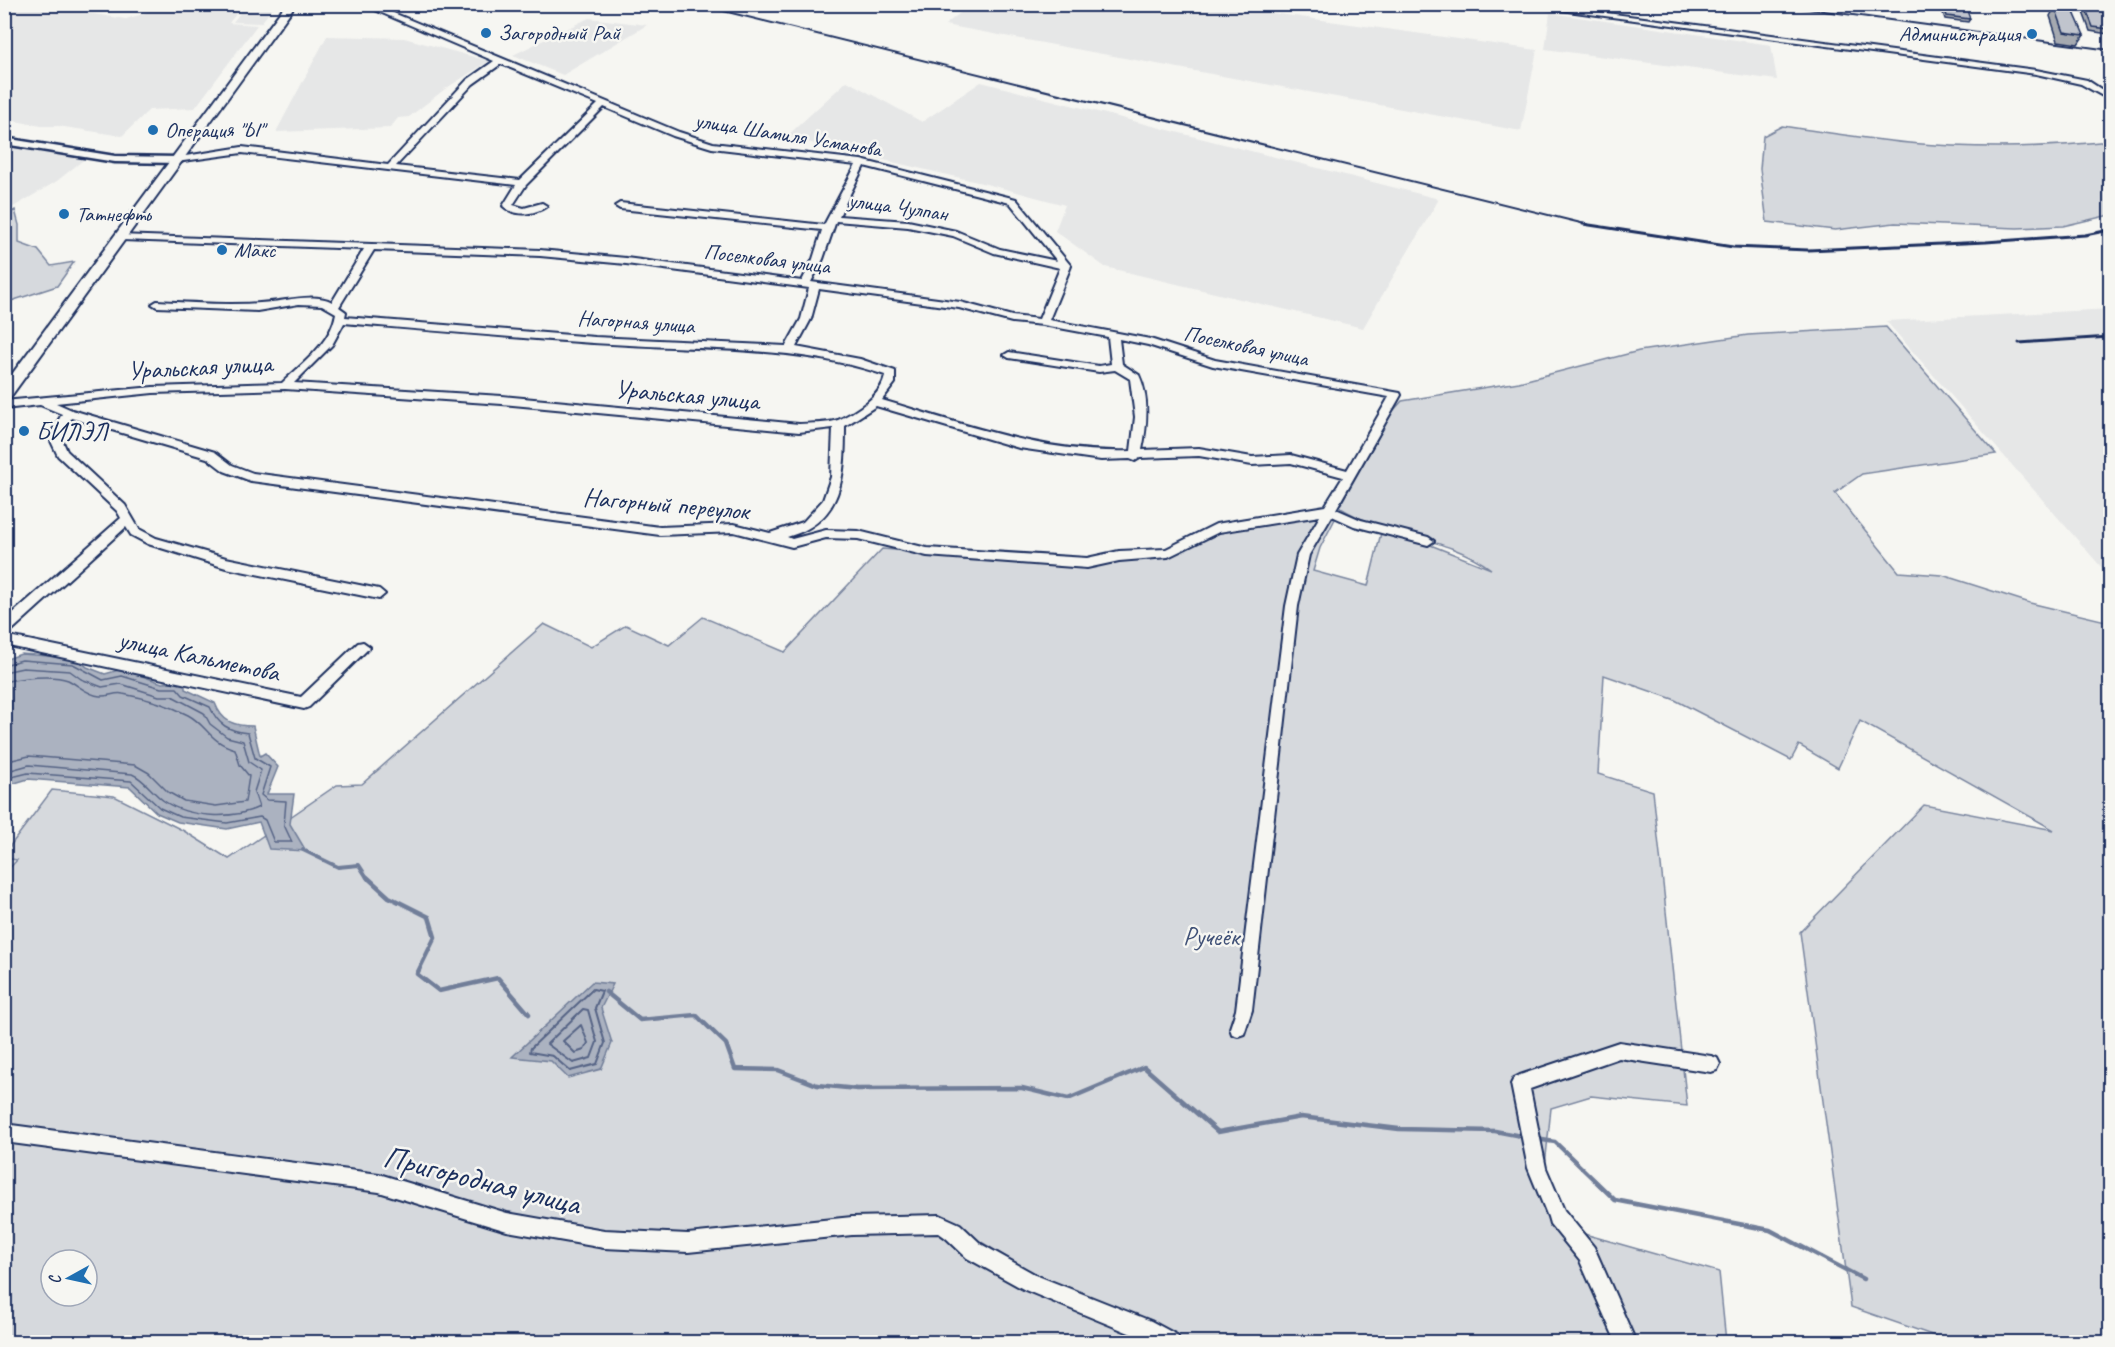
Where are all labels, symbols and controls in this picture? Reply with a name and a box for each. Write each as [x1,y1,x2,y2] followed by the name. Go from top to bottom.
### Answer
[498,19,622,47] place label: Загородный Рай
[1899,20,2022,48] place label: Администрация
[479,26,493,40] marker: Загородный Рай
[2025,27,2039,41] marker: Администрация
[691,106,885,164] street label: улица Шамиля Усманова
[165,116,269,144] place label: Операция "Ы"
[146,123,160,137] marker: Операция "Ы"
[845,186,951,228] street label: улица Чулпан
[76,200,153,228] place label: Татнефть
[57,207,71,221] marker: Татнефть
[234,236,277,264] place label: Макс
[702,237,833,281] street label: Поселковая улица
[215,243,229,257] marker: Макс
[577,304,697,340] street label: Нагорная улица
[1181,319,1312,373] street label: Поселковая улица
[127,347,275,387] street label: Уральская улица
[614,372,763,418] street label: Уральская улица
[36,415,110,448] place label: БИЛЭЛ
[17,424,31,438] marker: БИЛЭЛ
[582,480,753,528] street label: Нагорный переулок
[114,622,284,689] street label: улица Кальметова
[1183,920,1242,953] park label: Ручеёк
[379,1136,587,1225] street label: Пригородная улица
[39,1248,99,1308] north arrow
[44,1273,66,1285] text: С

